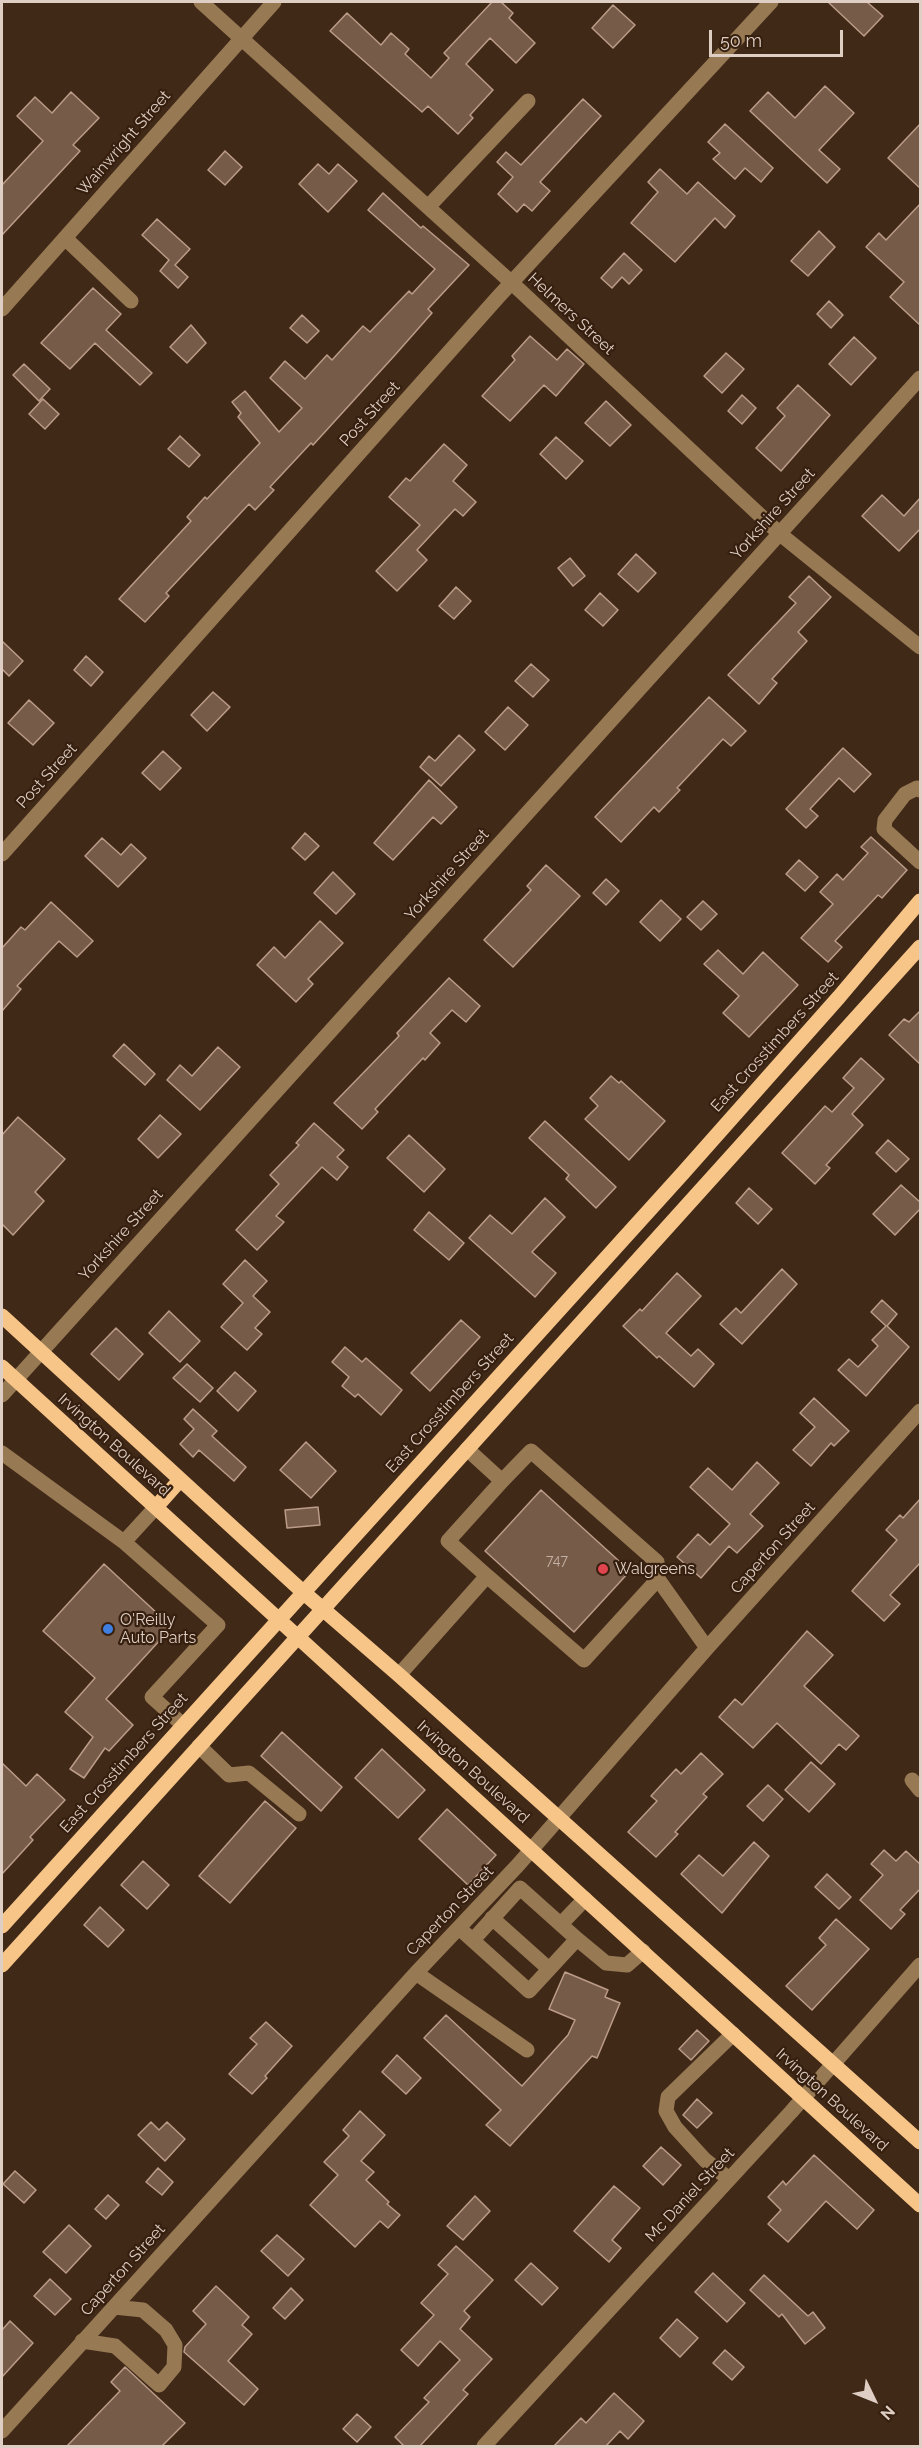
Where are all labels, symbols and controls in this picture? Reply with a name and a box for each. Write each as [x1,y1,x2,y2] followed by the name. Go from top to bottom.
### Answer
[712,18,846,56] scale bar
[720,30,762,51] text: 50 m
[73,87,175,199] street label: Wainwright Street
[524,269,618,359] street label: Helmers Street
[336,378,404,450] street label: Post Street
[727,464,819,564] street label: Yorkshire Street
[13,740,81,812] street label: Post Street
[401,825,493,925] street label: Yorkshire Street
[707,968,843,1116] street label: East Crosstimbers Street
[75,1185,167,1285] street label: Yorkshire Street
[382,1329,518,1477] street label: East Crosstimbers Street
[54,1390,174,1500] street label: Irvington Boulevard
[727,1498,819,1598] street label: Caperton Street
[546,1553,568,1569] house number: 747
[615,1559,695,1579] place label: Walgreens
[596,1562,610,1576] marker: Walgreens
[120,1610,196,1648] place label: O'Reilly Auto Parts
[101,1622,115,1636] marker: O'Reilly Auto Parts
[56,1689,192,1837] street label: East Crosstimbers Street
[413,1717,533,1827] street label: Irvington Boulevard
[402,1862,498,1960] street label: Caperton Street
[772,2045,892,2155] street label: Irvington Boulevard
[641,2144,739,2246] street label: Mc Daniel Street
[77,2220,169,2320] street label: Caperton Street
[844,2370,904,2430] north arrow
[876,2402,899,2424] text: N

